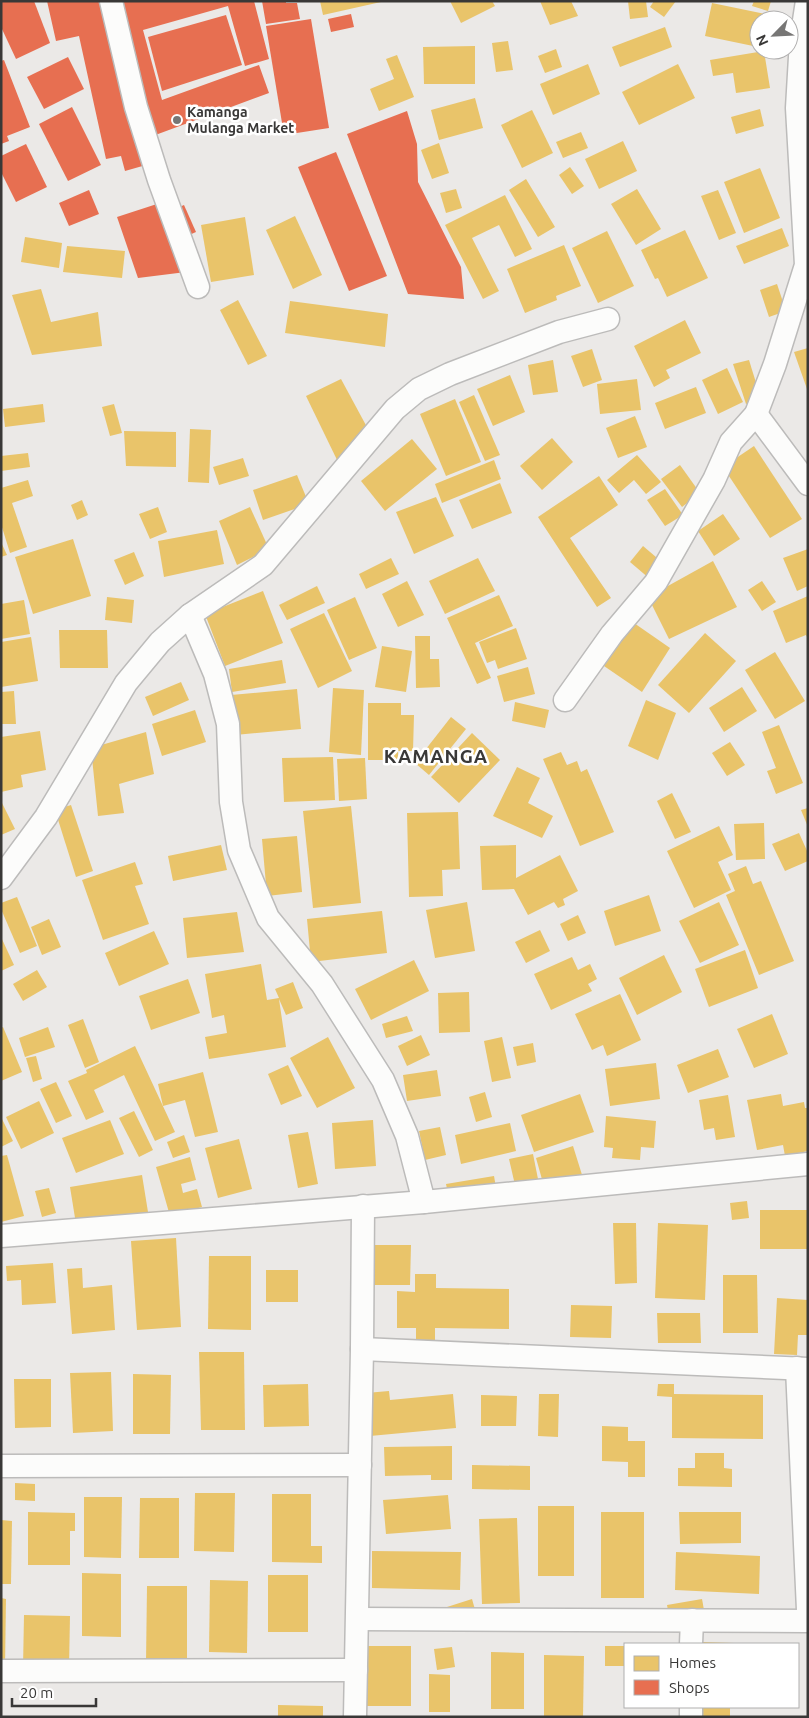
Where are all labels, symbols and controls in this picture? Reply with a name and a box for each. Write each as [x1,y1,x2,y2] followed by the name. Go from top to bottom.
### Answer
[749,10,799,60] north arrow
[753,32,772,48] text: N
[187,104,294,136] place label: Kamanga Mulanga Market
[171,114,183,126] marker: Kamanga Mulanga Market
[384,745,488,767] district label: KAMANGA
[624,1643,799,1708] legend
[669,1654,716,1671] text: Homes
[12,1676,96,1708] scale bar
[669,1679,710,1696] text: Shops
[20,1684,53,1701] text: 20 m

